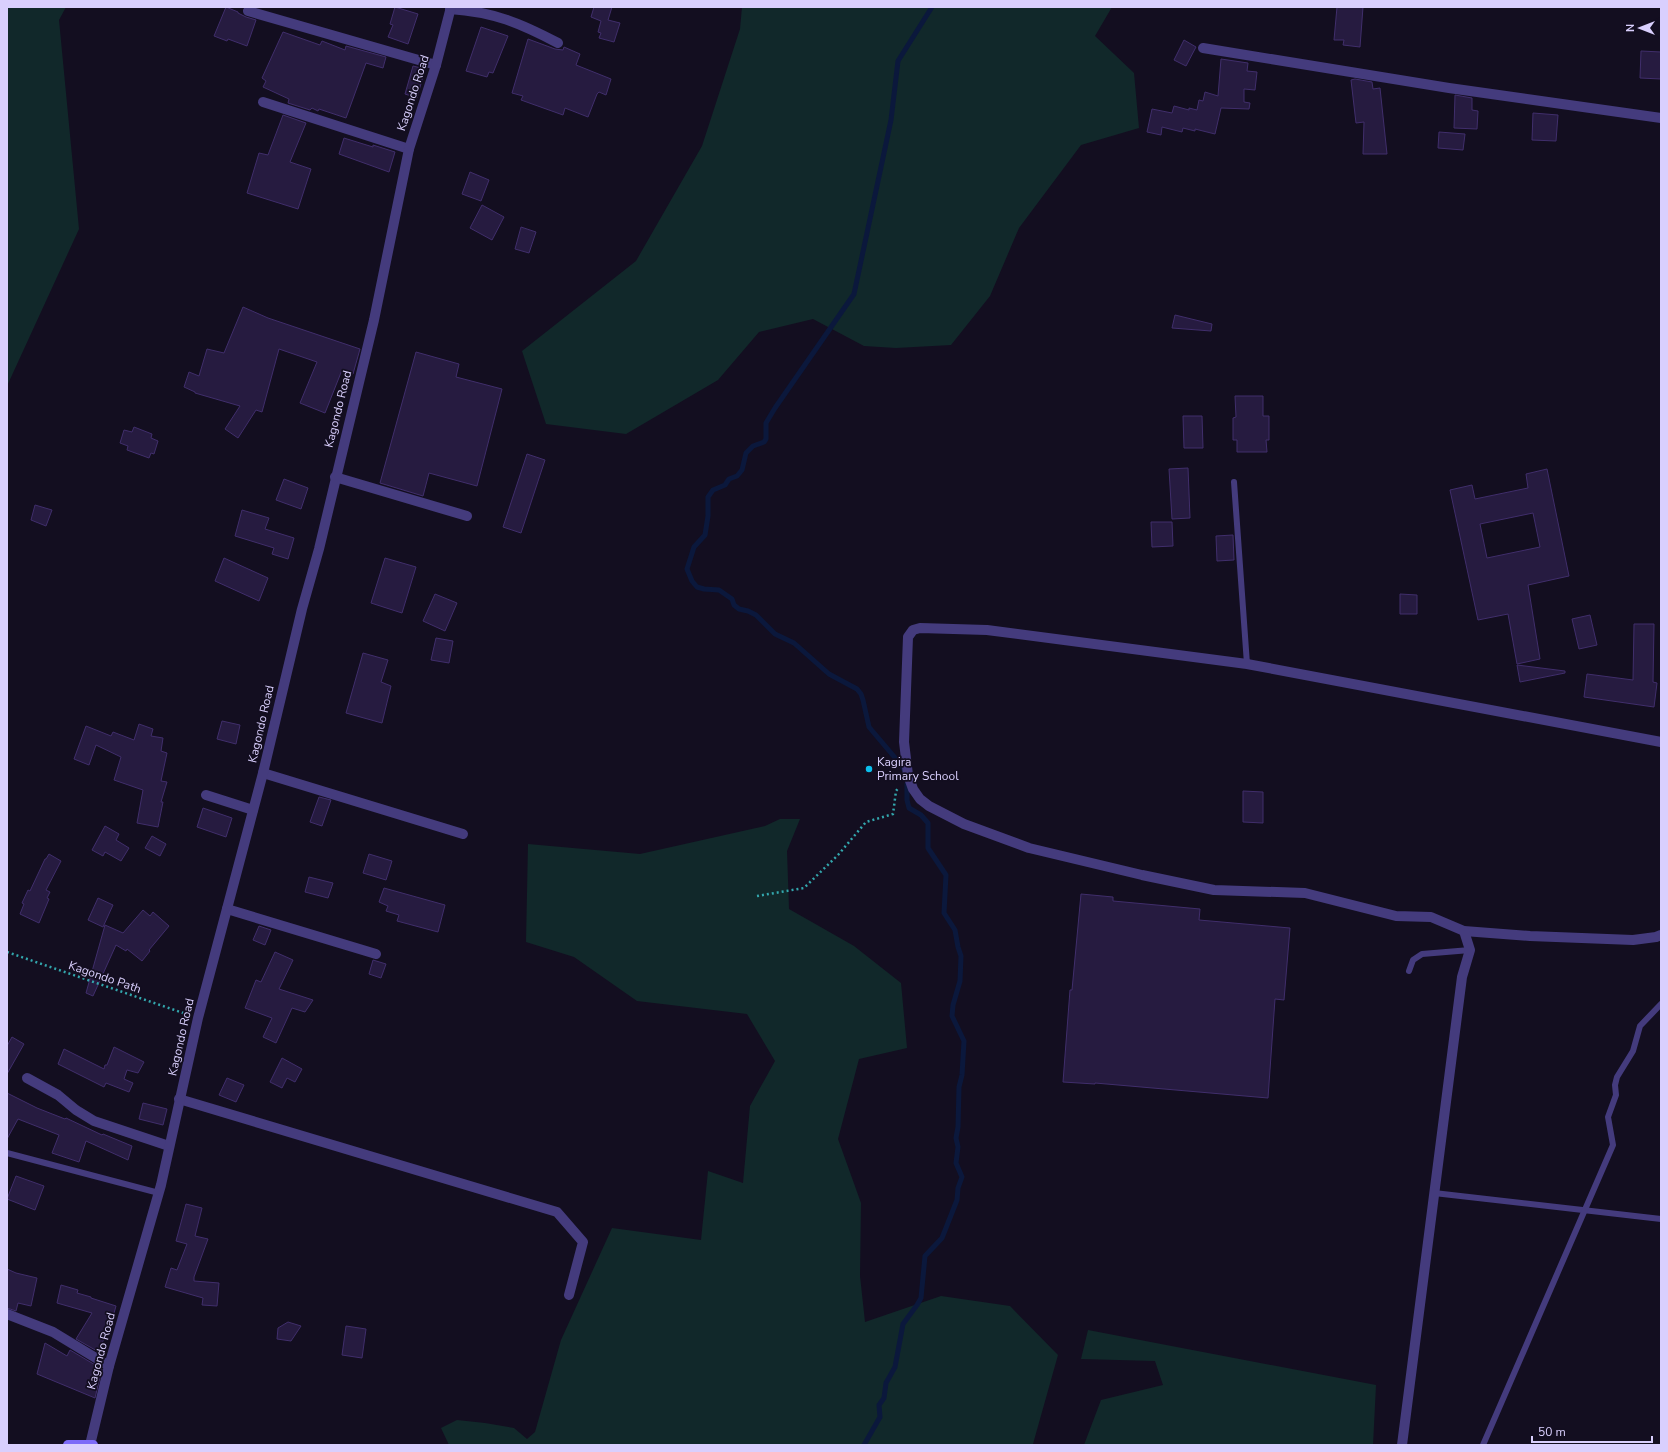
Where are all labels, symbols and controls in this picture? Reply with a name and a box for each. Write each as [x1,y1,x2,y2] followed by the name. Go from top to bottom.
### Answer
[1620,8,1660,48] north arrow
[1623,24,1638,32] text: N
[393,53,433,133] street label: Kagondo Road
[321,369,355,449] street label: Kagondo Road
[244,684,278,764] street label: Kagondo Road
[877,754,959,784] place label: Kagira Primary School
[864,764,874,774] marker: Kagira Primary School
[67,957,143,997] street label: Kagondo Path
[164,997,198,1077] street label: Kagondo Road
[83,1311,119,1391] street label: Kagondo Road
[1532,1418,1652,1444] scale bar
[1538,1424,1566,1440] text: 50 m

